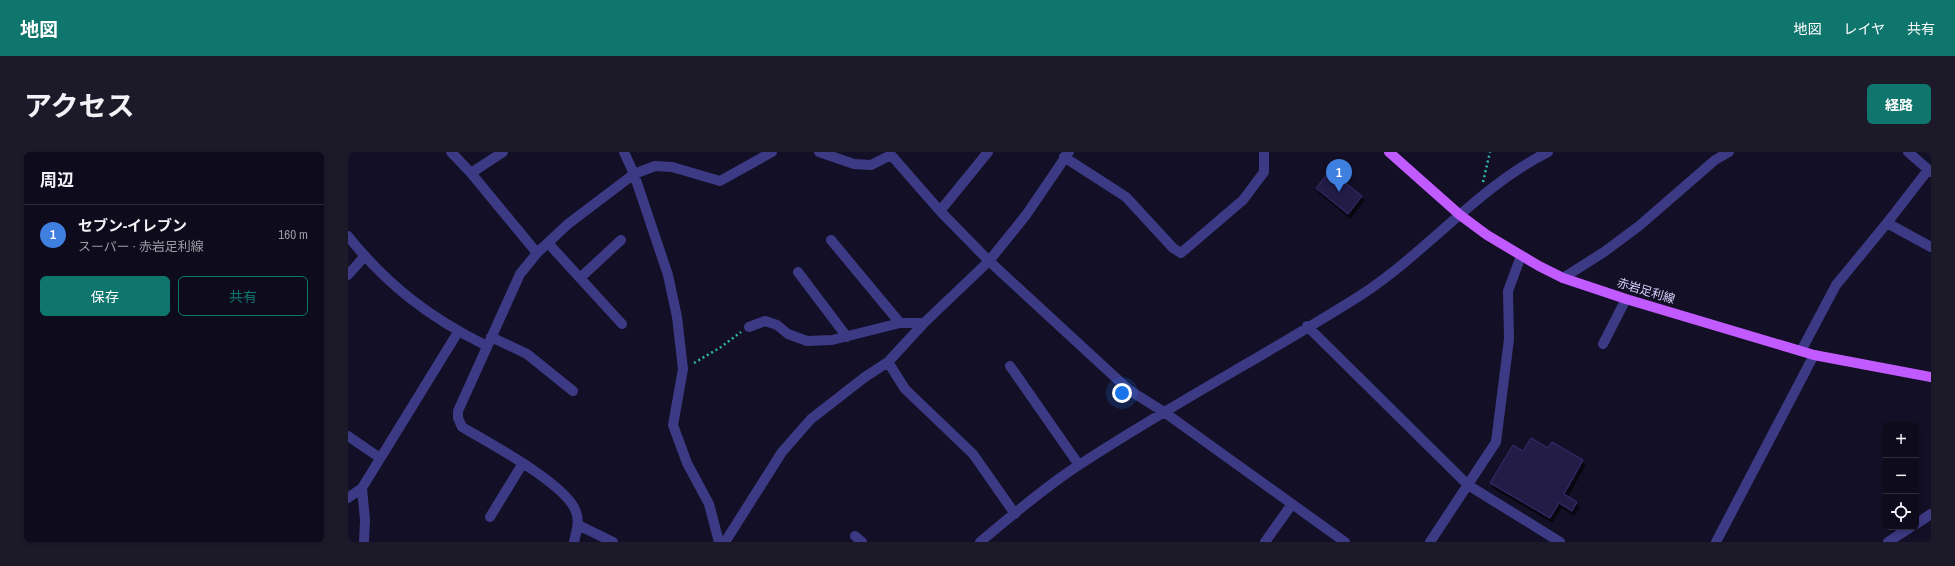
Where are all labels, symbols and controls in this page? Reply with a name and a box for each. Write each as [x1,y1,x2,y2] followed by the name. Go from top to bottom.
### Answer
[20,16,58,42] text: 地図
[1793,20,1821,38] text: 地図
[1843,20,1885,38] text: レイヤ
[1907,20,1935,38] text: 共有
[1867,84,1931,124] button: 経路
[24,87,135,125] text: アクセス
[1326,159,1352,192] pin: 1
[40,168,74,191] text: 周辺
[78,215,187,236] text: セブン-イレブン
[50,226,56,243] text: 1
[278,226,308,243] text: 160 m
[78,238,204,255] text: スーパー · 赤岩足利線
[1615,275,1677,307] street label: 赤岩足利線
[40,276,170,316] button: 保存
[178,276,308,316] button: 共有
[1112,383,1132,403] your location
[1883,422,1919,530] map controls
[1883,422,1919,458] button: +
[1883,458,1919,494] button: −
[1883,494,1919,530] button: locate

